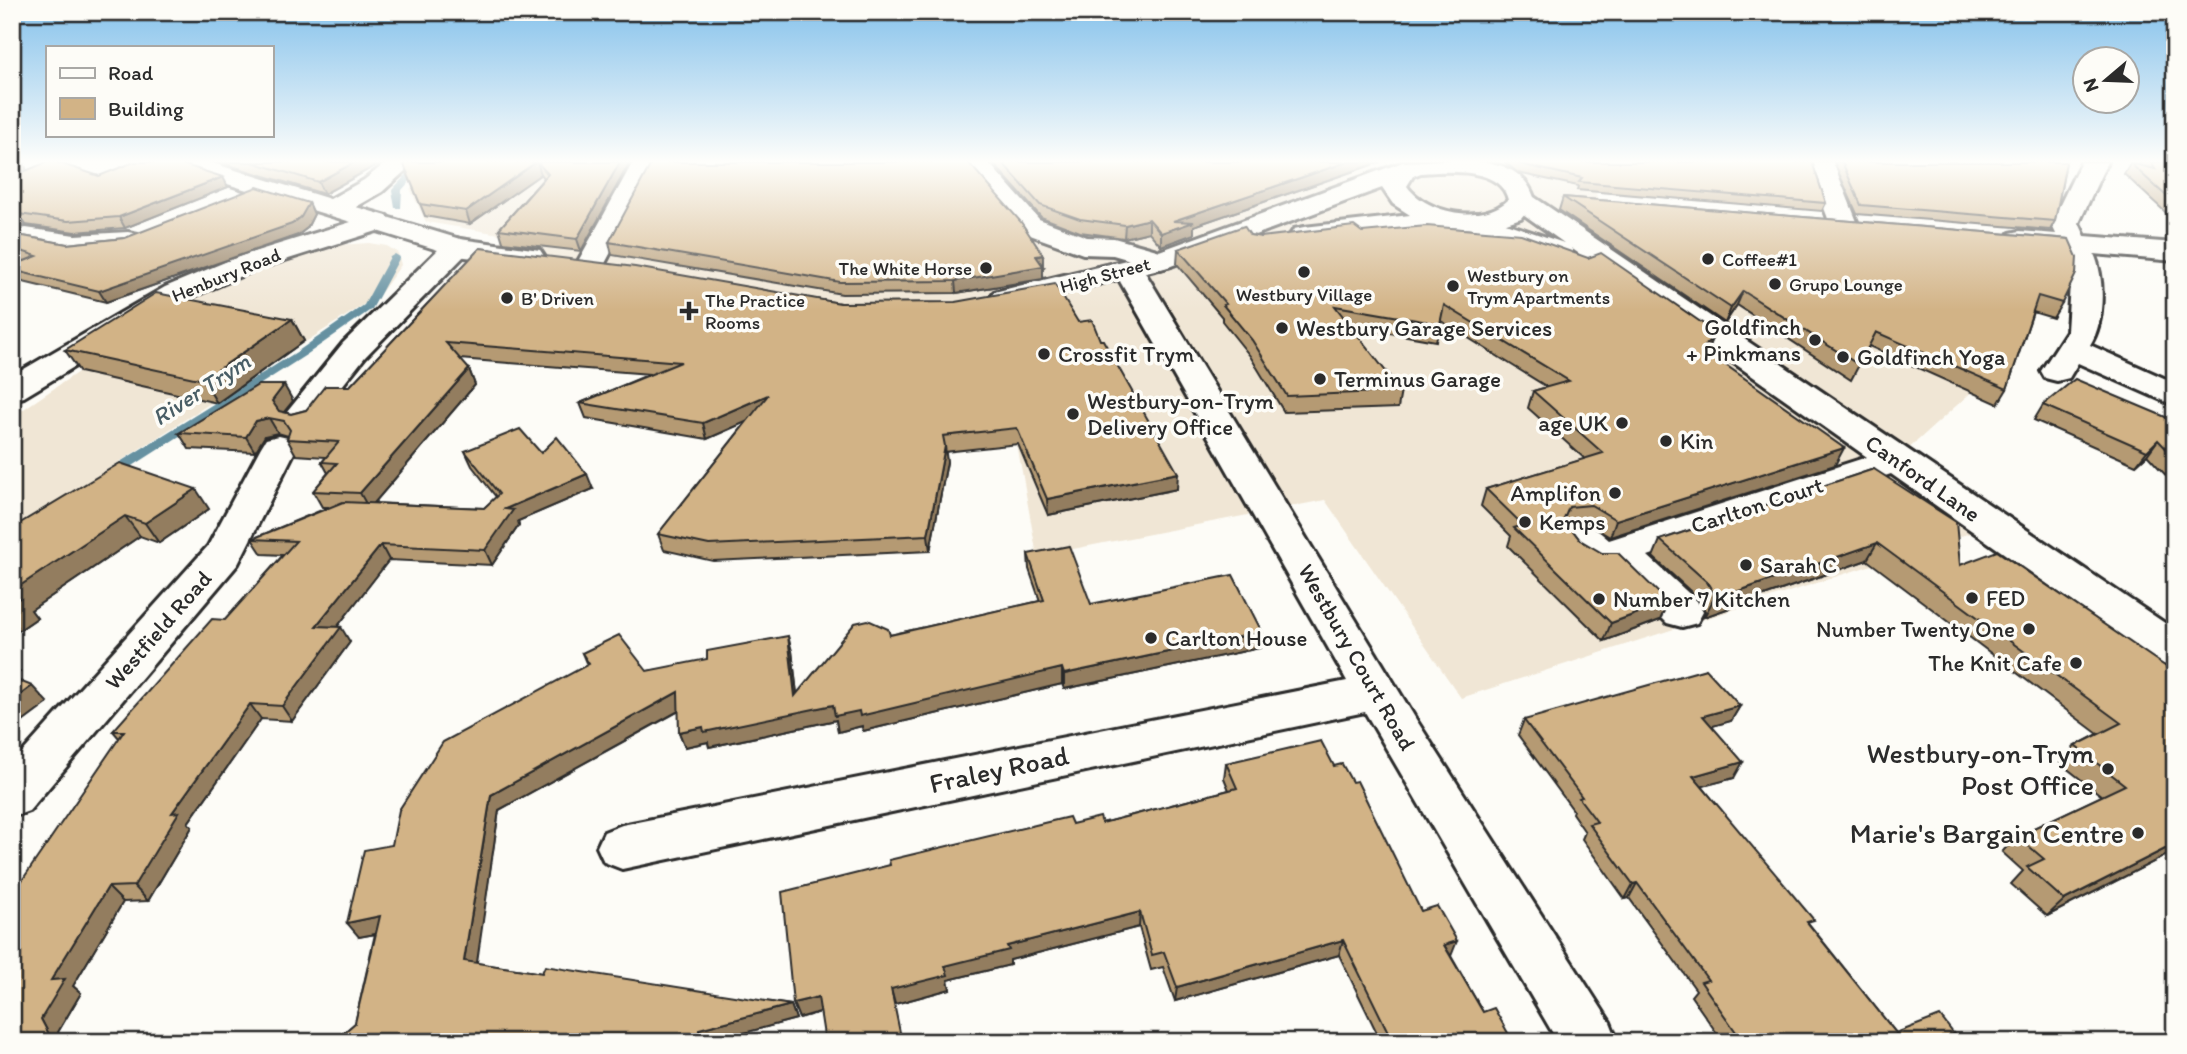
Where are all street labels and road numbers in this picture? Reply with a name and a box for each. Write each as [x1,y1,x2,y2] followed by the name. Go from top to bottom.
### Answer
[168,243,284,307] street label: Henbury Road
[1057,252,1153,298] street label: High Street
[1860,428,1986,528] street label: Canford Lane
[1687,470,1827,540] street label: Carlton Court
[1292,559,1422,755] street label: Westbury Court Road
[99,565,217,695] street label: Westfield Road
[926,738,1072,800] street label: Fraley Road

